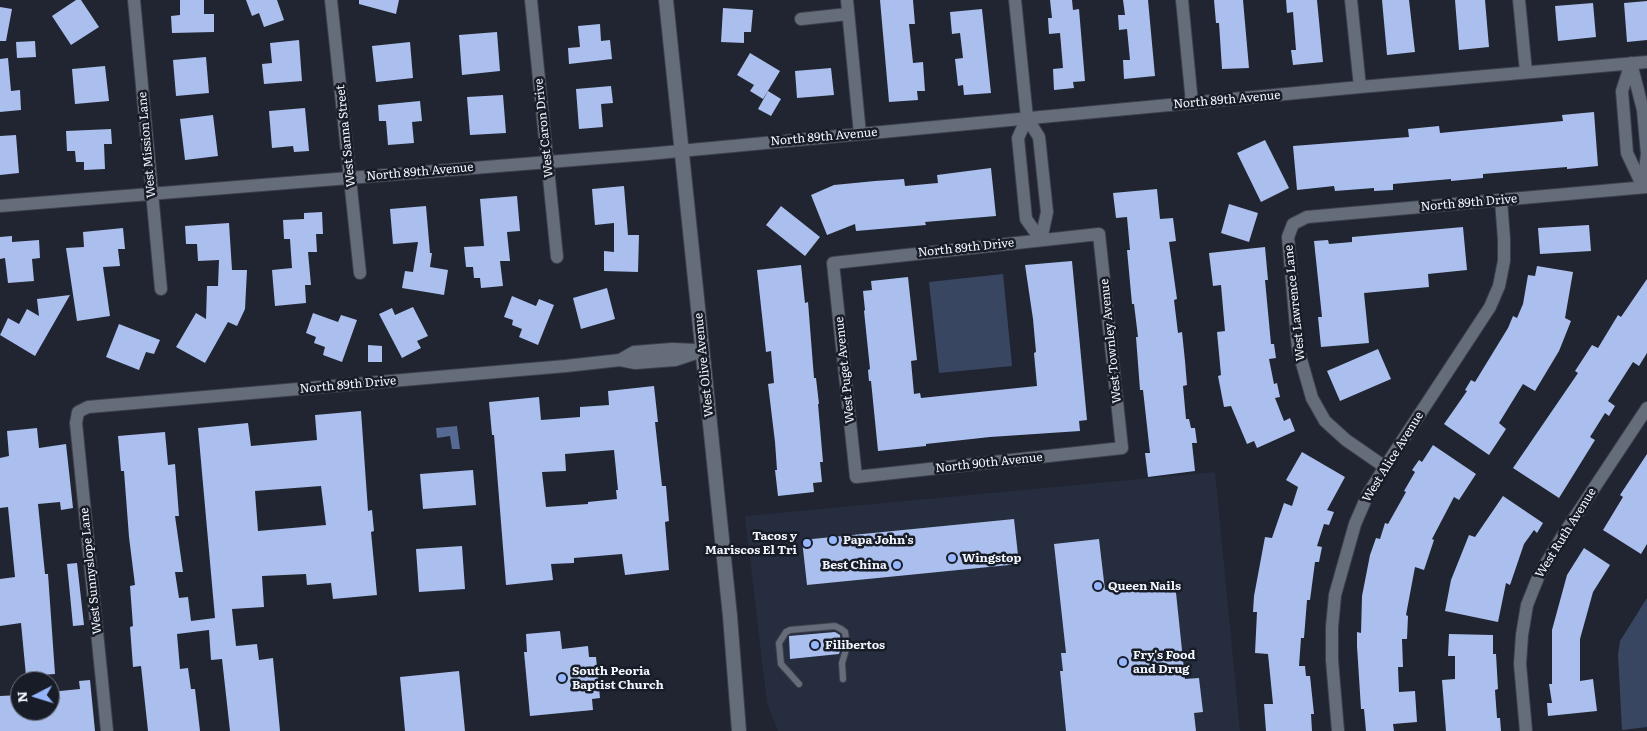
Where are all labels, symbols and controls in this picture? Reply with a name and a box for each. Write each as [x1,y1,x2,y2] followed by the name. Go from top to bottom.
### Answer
[532,78,556,178] street label: West Caron Drive
[333,84,359,188] street label: West Sanna Street
[1173,88,1281,112] street label: North 89th Avenue
[135,91,159,199] street label: West Mission Lane
[770,125,878,149] street label: North 89th Avenue
[366,160,474,184] street label: North 89th Avenue
[1420,192,1518,214] street label: North 89th Drive
[917,236,1015,260] street label: North 89th Drive
[1282,244,1308,362] street label: West Lawrence Lane
[1097,278,1125,404] street label: West Townley Avenue
[691,312,717,418] street label: West Olive Avenue
[832,316,858,424] street label: West Puget Avenue
[299,374,397,396] street label: North 89th Drive
[1359,409,1427,505] street label: West Alice Avenue
[935,450,1043,476] street label: North 90th Avenue
[1533,485,1599,581] street label: West Ruth Avenue
[77,507,105,635] street label: West Sunnyslope Lane
[705,529,797,557] place label: Tacos y Mariscos El Tri
[843,533,913,547] place label: Papa John's
[827,534,839,546] marker: Papa John's
[801,537,813,549] marker: Tacos y Mariscos El Tri
[962,551,1021,565] place label: Wingstop
[946,552,958,564] marker: Wingstop
[822,558,887,572] place label: Best China
[891,559,903,571] marker: Best China
[1108,579,1181,593] place label: Queen Nails
[1092,580,1104,592] marker: Queen Nails
[825,638,885,652] place label: Filibertos
[809,639,821,651] marker: Filibertos
[1133,648,1195,676] place label: Fry's Food and Drug
[1117,656,1129,668] marker: Fry's Food and Drug
[572,664,664,692] place label: South Peoria Baptist Church
[10,671,60,721] north arrow
[556,672,568,684] marker: South Peoria Baptist Church
[11,690,32,704] text: N

